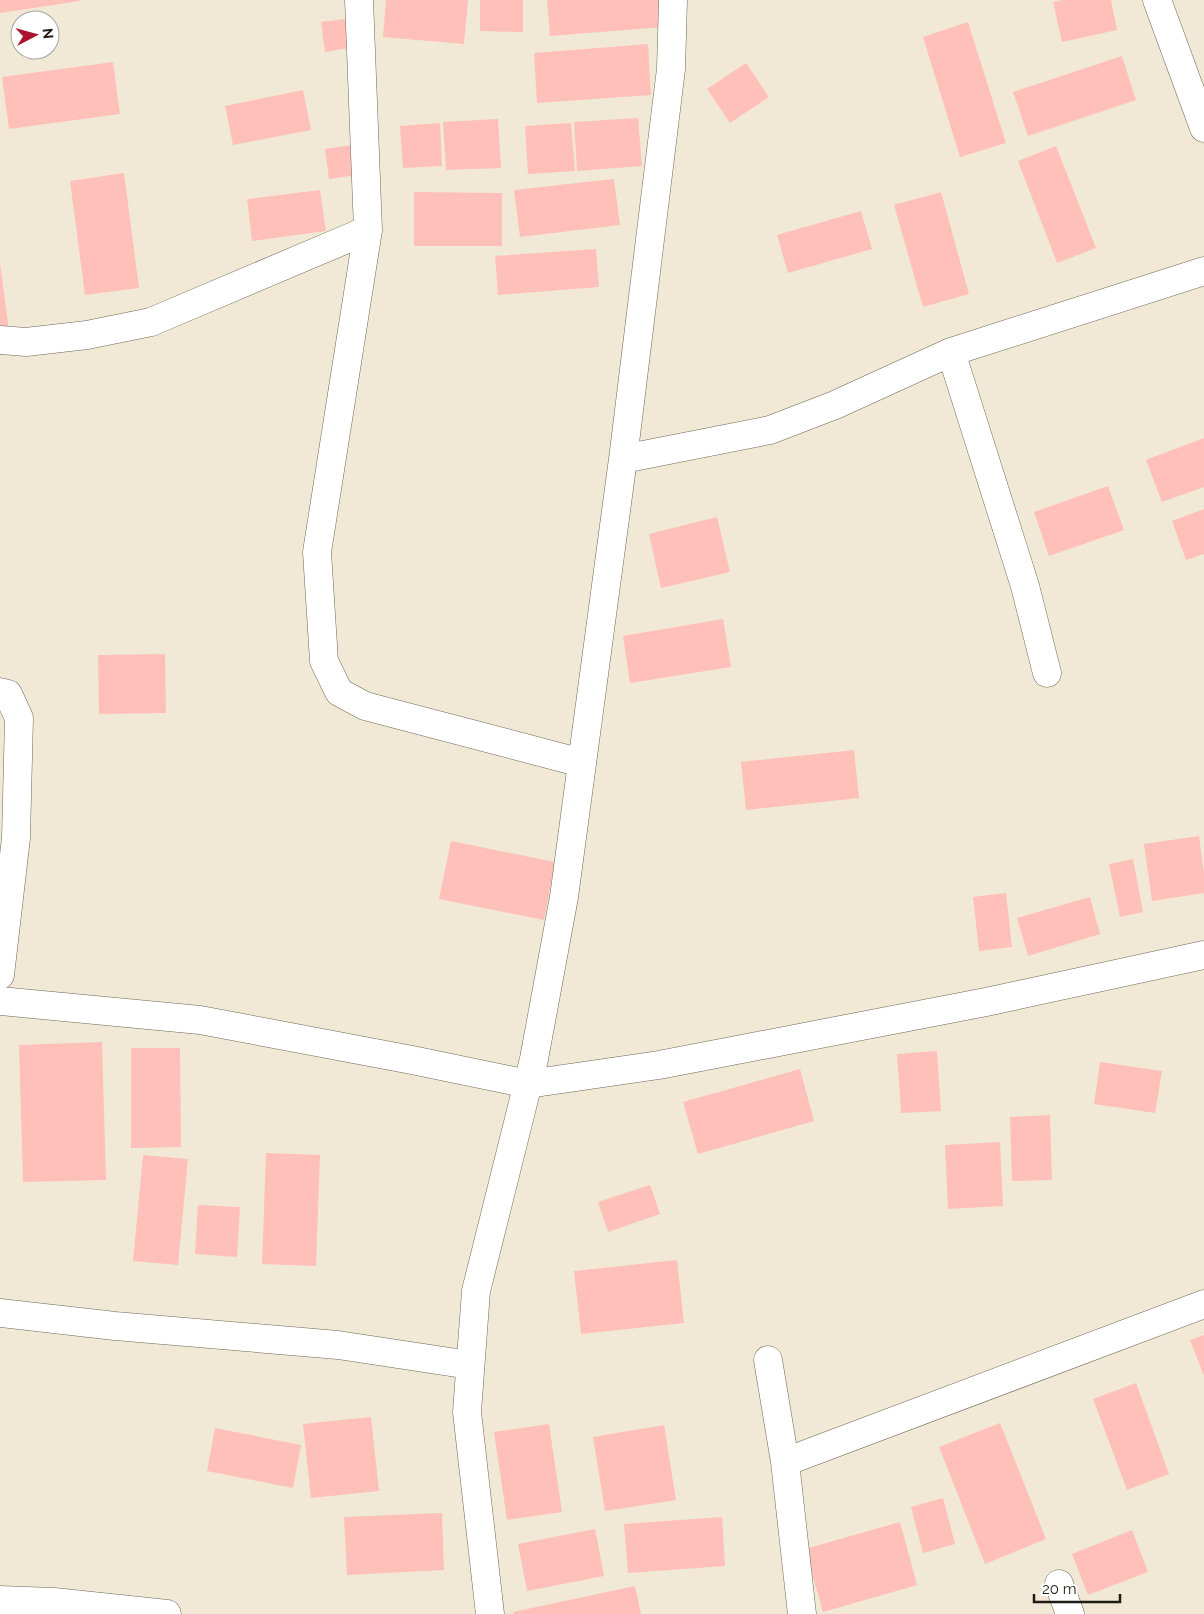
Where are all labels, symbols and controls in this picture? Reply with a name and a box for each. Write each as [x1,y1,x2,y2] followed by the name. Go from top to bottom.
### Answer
[10,10,60,60] north arrow
[39,27,56,40] text: N
[1034,1572,1120,1604] scale bar
[1042,1580,1077,1598] text: 20 m

